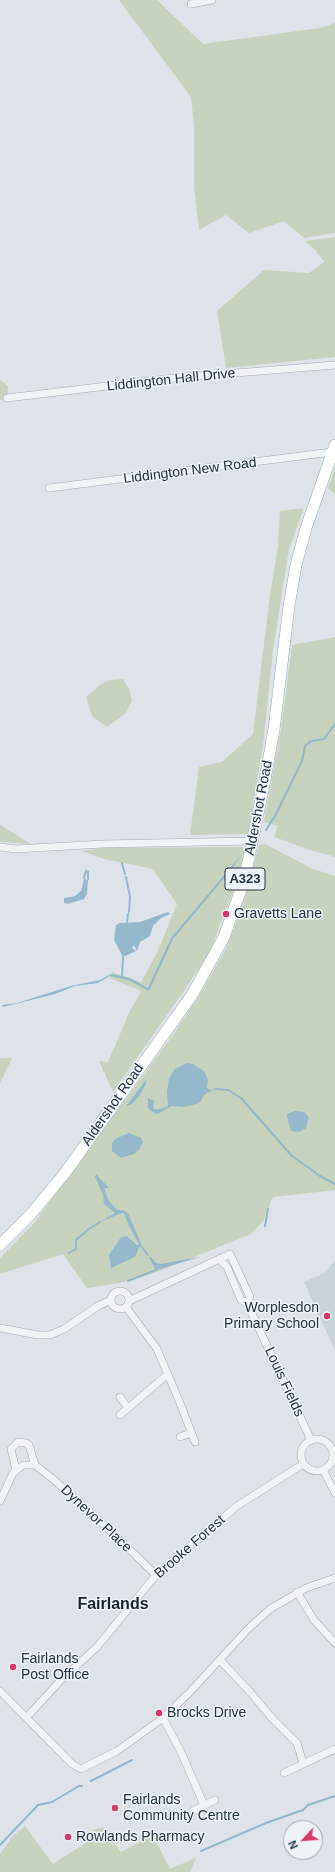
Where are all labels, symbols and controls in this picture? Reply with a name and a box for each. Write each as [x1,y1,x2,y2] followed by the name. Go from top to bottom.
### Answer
[106,365,236,395] street label: Liddington Hall Drive
[123,455,257,487] street label: Liddington New Road
[242,759,276,857] street label: Aldershot Road
[225,868,265,890] road number: A323
[234,906,322,922] place label: Gravetts Lane
[221,909,231,919] marker: Gravetts Lane
[78,1061,148,1149] street label: Aldershot Road
[224,1300,319,1332] place label: Worplesdon Primary School
[322,1311,332,1321] marker: Worplesdon Primary School
[261,1345,307,1419] street label: Louis Fields
[57,1482,135,1556] street label: Dynevor Place
[151,1512,229,1582] street label: Brooke Forest
[77,1595,149,1615] district label: Fairlands
[21,1651,89,1684] place label: Fairlands Post Office
[8,1662,18,1672] marker: Fairlands Post Office
[167,1705,246,1721] place label: Brocks Drive
[154,1708,164,1718] marker: Brocks Drive
[123,1792,240,1824] place label: Fairlands Community Centre
[110,1803,120,1813] marker: Fairlands Community Centre
[283,1820,323,1860] north arrow
[76,1829,204,1845] place label: Rowlands Pharmacy
[63,1832,73,1842] marker: Rowlands Pharmacy
[286,1839,300,1851] text: N

